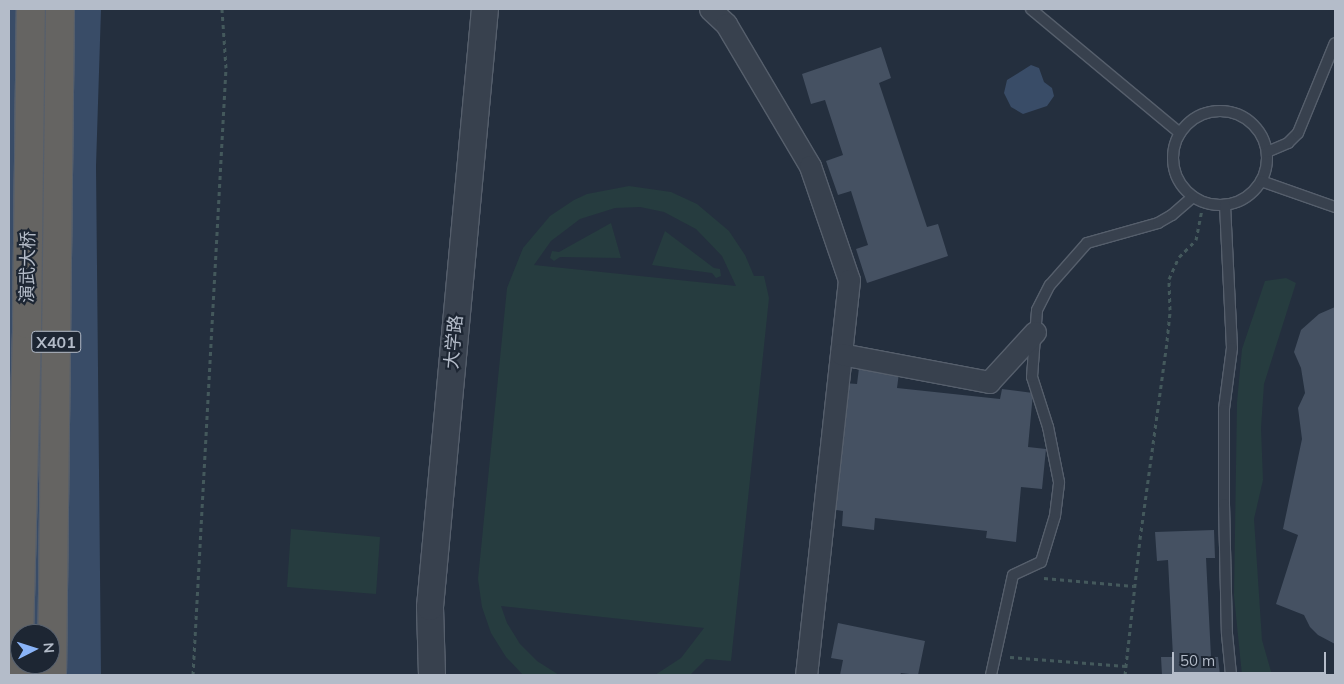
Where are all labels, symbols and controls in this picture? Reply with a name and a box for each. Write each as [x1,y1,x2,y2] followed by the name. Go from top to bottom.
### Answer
[17,231,39,303] street label: 演武大桥
[441,314,467,370] street label: 大学路
[31,328,81,356] road number: X401
[10,624,60,674] north arrow
[40,642,58,654] text: N
[1174,642,1328,674] scale bar
[1180,651,1215,670] text: 50 m

